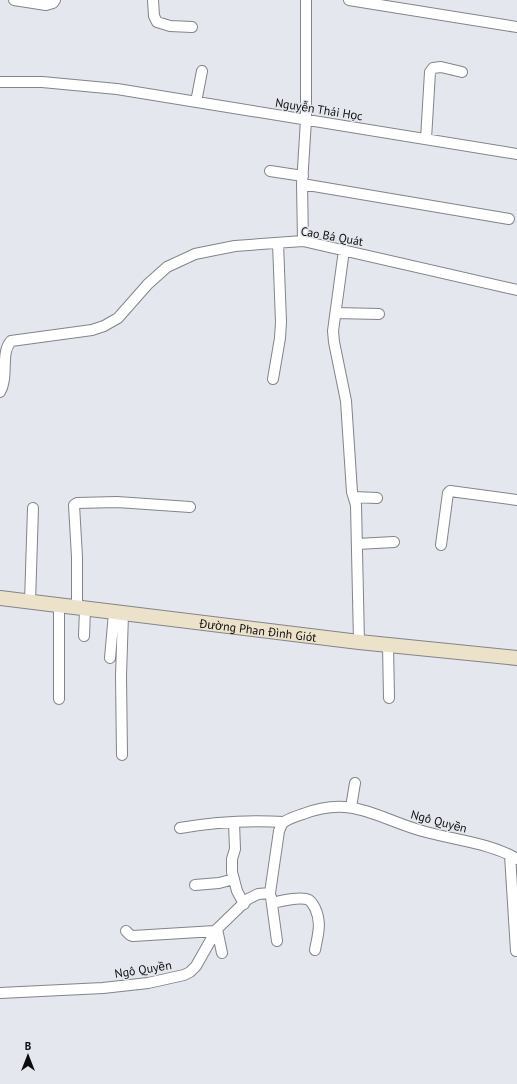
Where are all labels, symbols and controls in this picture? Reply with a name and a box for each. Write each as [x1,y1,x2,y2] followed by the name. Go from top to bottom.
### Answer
[274,95,364,123] street label: Nguyễn Thái Học
[300,223,364,249] street label: Cao Bá Quát
[198,615,317,644] street label: Đường Phan Đình Giót
[409,806,469,836] street label: Ngô Quyền
[113,957,173,981] street label: Ngô Quyền
[8,1036,48,1076] north arrow
[25,1039,32,1053] text: B

